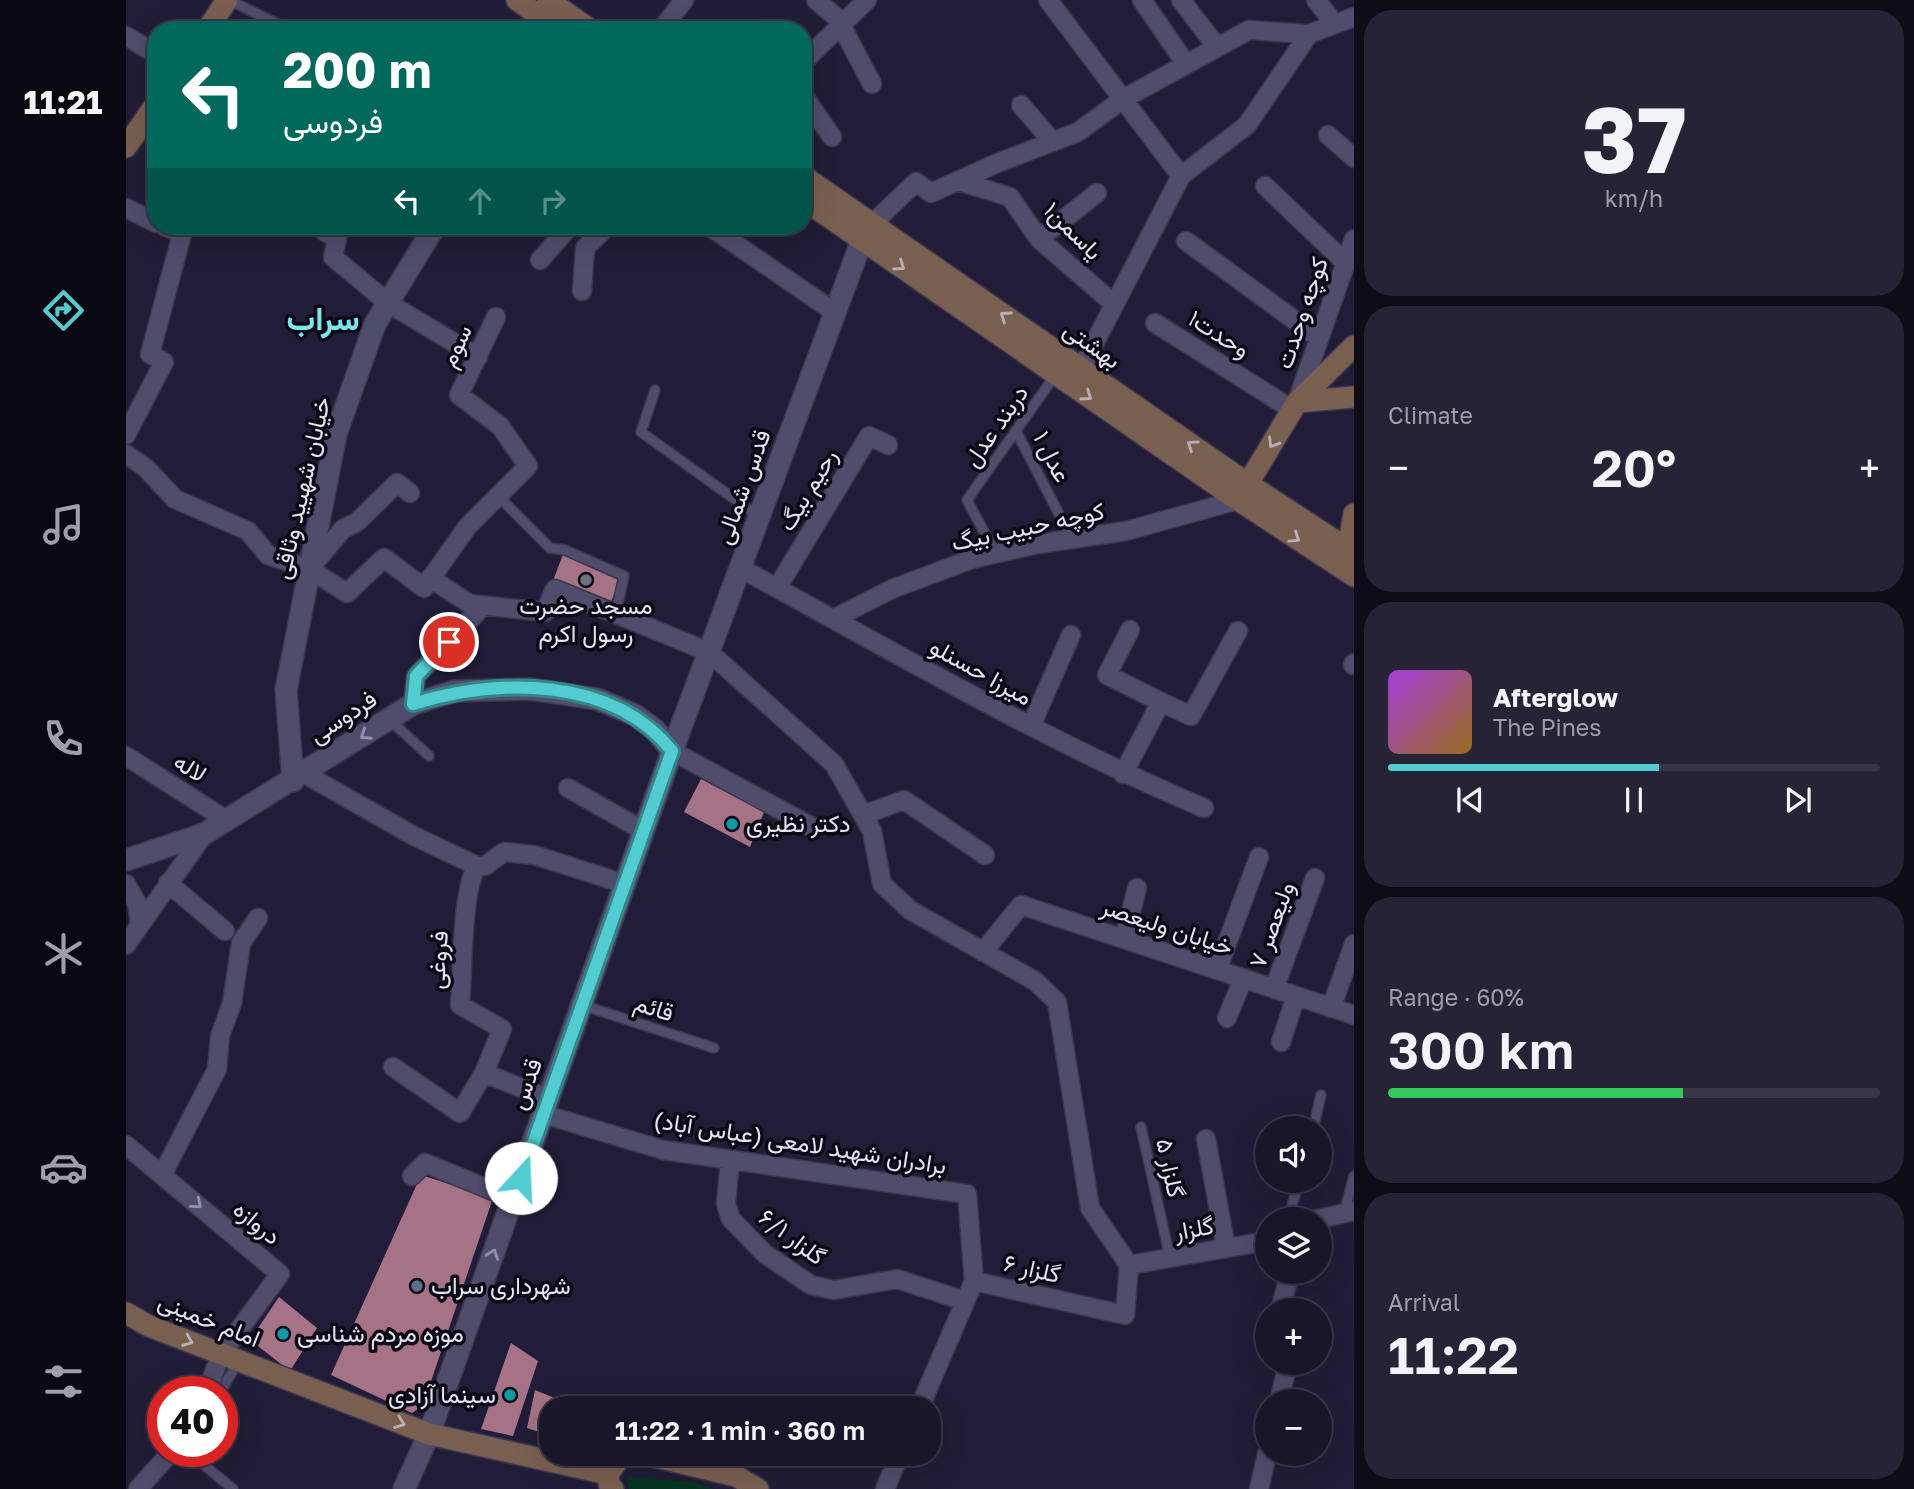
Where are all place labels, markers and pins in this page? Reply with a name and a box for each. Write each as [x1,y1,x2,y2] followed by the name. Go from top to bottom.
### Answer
[578,572,594,588] marker: مسجد حضرت رسول اکرم
[519,590,653,650] place label: مسجد حضرت رسول اکرم
[419,612,479,672] pin
[746,808,851,839] place label: دکتر نظیری
[724,816,740,832] marker: دکتر نظیری
[431,1270,571,1301] place label: شهرداری سراب
[409,1278,425,1294] marker: شهرداری سراب
[297,1318,464,1350] place label: موزه مردم شناسی
[275,1326,291,1342] marker: موزه مردم شناسی
[388,1379,496,1410] place label: سینما آزادی
[502,1387,518,1403] marker: سینما آزادی

